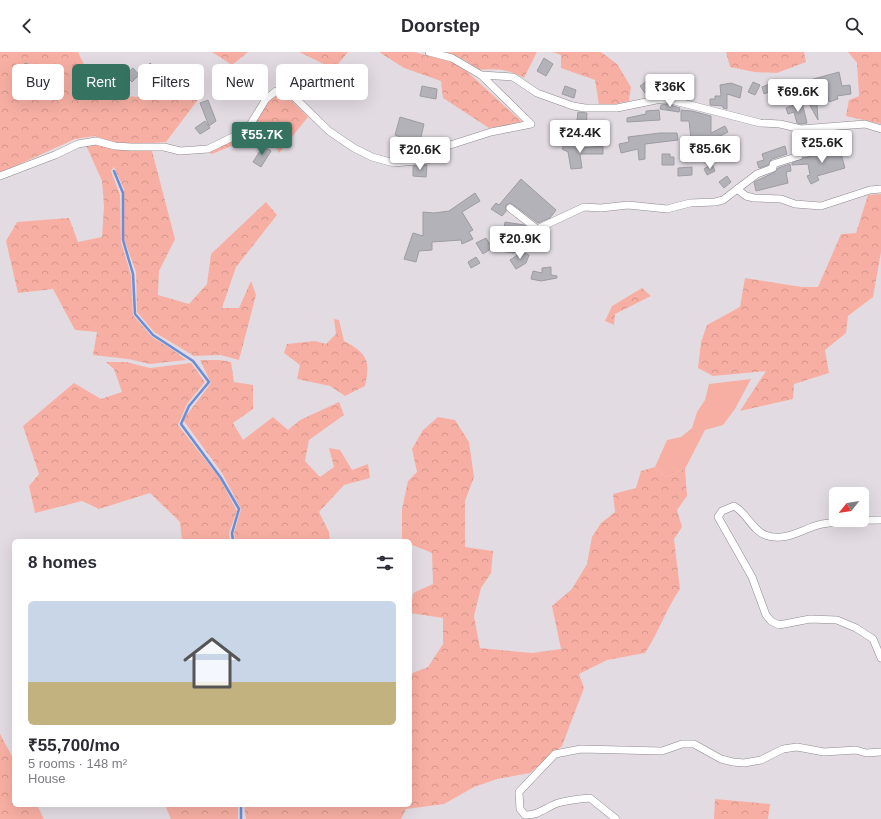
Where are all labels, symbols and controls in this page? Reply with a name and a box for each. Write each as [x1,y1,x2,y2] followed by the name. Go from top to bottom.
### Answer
[16,15,38,37] icon: back
[843,15,865,37] icon: search
[401,16,480,36] text: Doorstep
[12,64,64,100] chip: Buy
[72,64,130,100] chip: Rent
[138,64,204,100] chip: Filters
[212,64,268,100] chip: New
[276,64,368,100] chip: Apartment
[646,74,694,108] pin: ₹36K
[654,79,686,94] text: ₹36K
[765,79,831,113] pin: ₹69.6K
[777,84,819,99] text: ₹69.6K
[547,120,613,154] pin: ₹24.4K
[229,122,295,156] pin: ₹55.7K
[559,125,601,140] text: ₹24.4K
[241,127,283,142] text: ₹55.7K
[789,130,855,164] pin: ₹25.6K
[801,135,843,150] text: ₹25.6K
[677,136,743,170] pin: ₹85.6K
[387,137,453,171] pin: ₹20.6K
[689,141,731,156] text: ₹85.6K
[399,142,441,157] text: ₹20.6K
[487,226,553,260] pin: ₹20.9K
[499,231,541,246] text: ₹20.9K
[829,487,869,527] north arrow
[829,487,869,527] map controls
[374,552,396,574] icon: filters
[28,553,97,572] text: 8 homes
[176,627,248,699] icon: home
[28,736,120,755] text: ₹55,700/mo
[28,756,127,771] text: 5 rooms · 148 m²
[28,771,66,786] text: House

